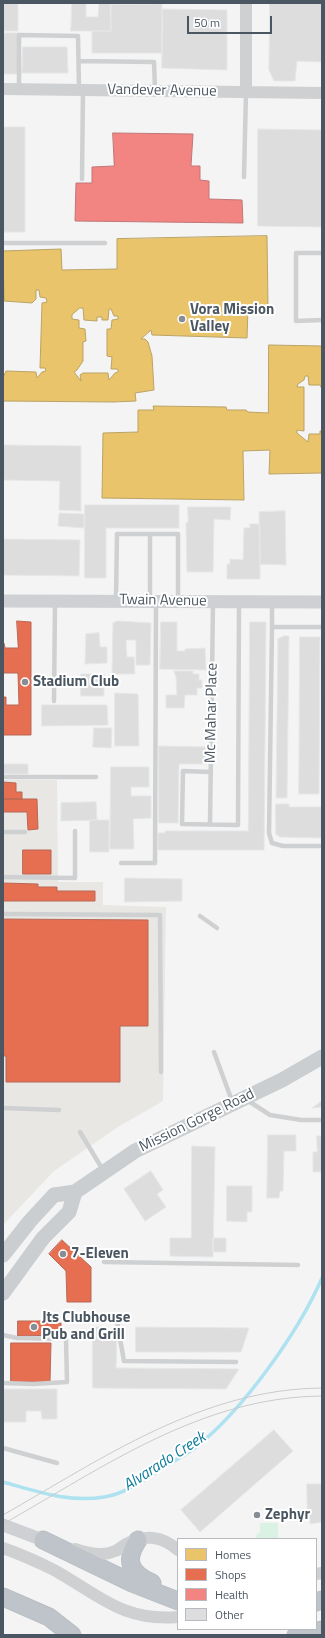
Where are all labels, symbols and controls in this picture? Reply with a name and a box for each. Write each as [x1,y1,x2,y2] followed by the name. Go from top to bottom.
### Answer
[189,8,274,34] scale bar
[194,13,220,32] text: 50 m
[107,81,217,101] street label: Vandever Avenue
[190,301,274,336] place label: Vora Mission Valley
[177,314,187,324] marker: Vora Mission Valley
[119,591,207,611] street label: Twain Avenue
[202,663,222,763] street label: Mc Mahar Place
[33,673,119,691] place label: Stadium Club
[20,677,30,687] marker: Stadium Club
[137,1085,257,1157] street label: Mission Gorge Road
[71,1245,129,1263] place label: 7-Eleven
[58,1249,68,1259] marker: 7-Eleven
[42,1309,130,1344] place label: Jts Clubhouse Pub and Grill
[29,1322,39,1332] marker: Jts Clubhouse Pub and Grill
[120,1428,210,1496] water label: Alvarado Creek
[265,1506,310,1524] place label: Zephyr
[252,1510,262,1520] marker: Zephyr
[177,1538,317,1630] legend
[215,1545,251,1564] text: Homes
[215,1565,246,1584] text: Shops
[215,1585,249,1604] text: Health
[215,1605,244,1624] text: Other

